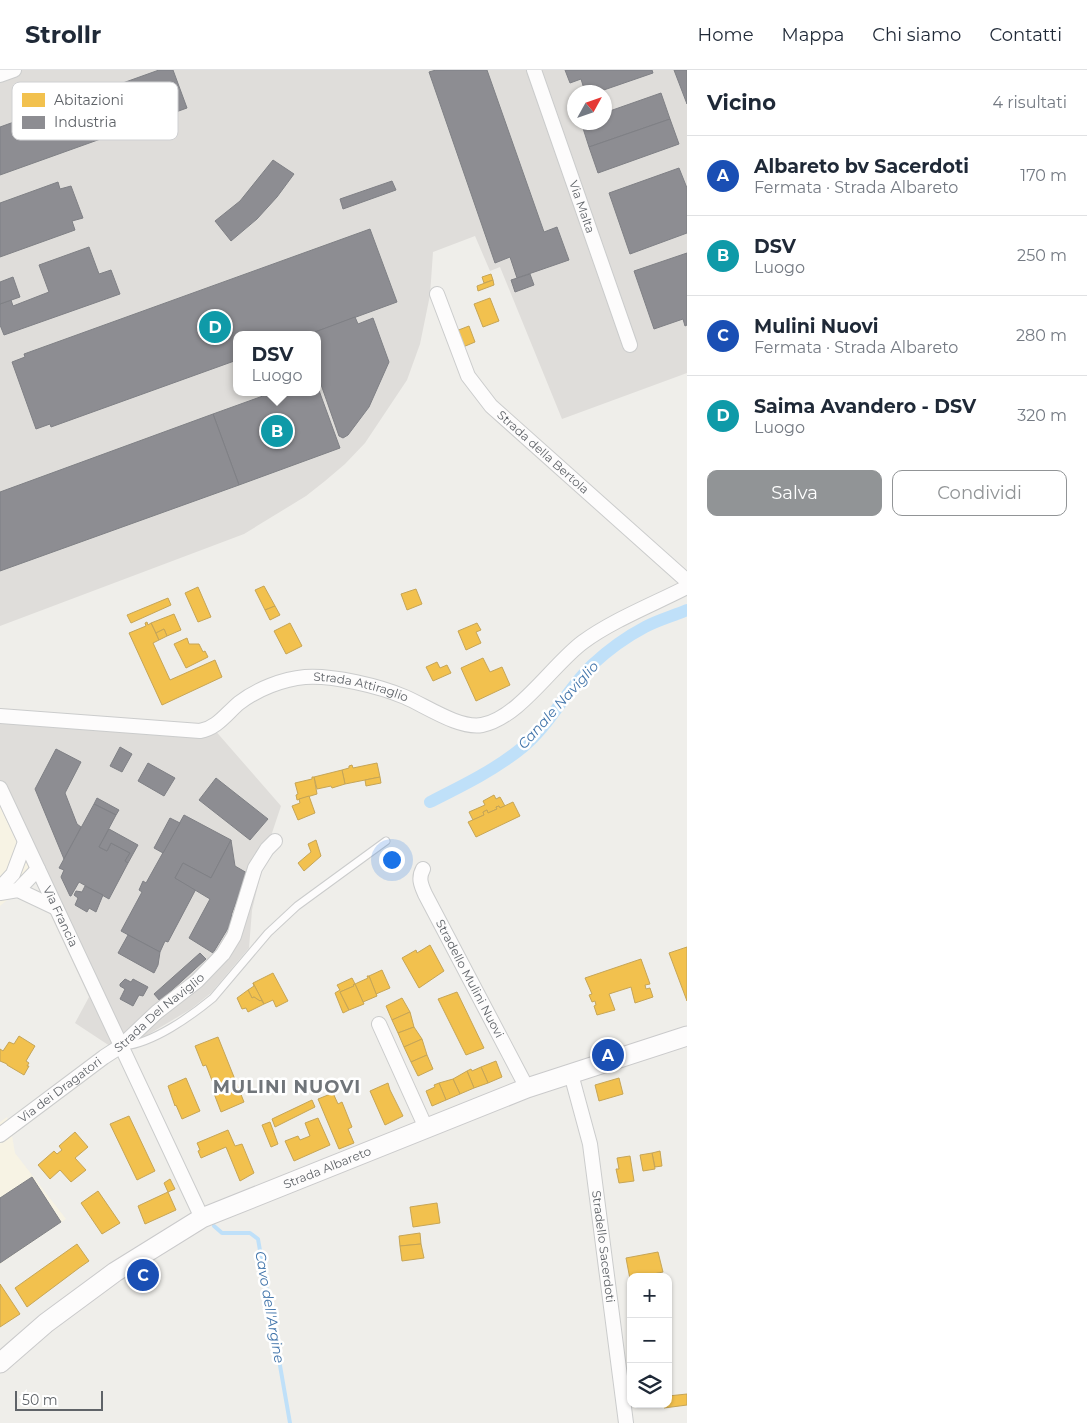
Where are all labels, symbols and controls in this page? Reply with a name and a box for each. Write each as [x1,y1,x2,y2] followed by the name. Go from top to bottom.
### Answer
[25,20,101,49] text: Strollr
[698,24,754,46] text: Home
[782,24,844,46] text: Mappa
[872,24,961,46] text: Chi siamo
[989,24,1062,46] text: Contatti
[12,82,178,140] legend
[567,85,612,130] north arrow
[707,90,776,115] text: Vicino
[54,91,124,109] text: Abitazioni
[992,93,1067,112] text: 4 risultati
[54,113,117,131] text: Industria
[754,155,969,178] text: Albareto bv Sacerdoti
[717,166,729,185] text: A
[1020,166,1067,185] text: 170 m
[566,178,598,235] street label: Via Malta
[754,178,958,197] text: Fermata · Strada Albareto
[754,235,796,258] text: DSV
[717,246,729,265] text: B
[1017,246,1067,265] text: 250 m
[754,258,805,277] text: Luogo
[199,308,231,346] pin: D
[754,315,879,338] text: Mulini Nuovi
[717,326,729,345] text: C
[1016,326,1067,345] text: 280 m
[233,331,321,396] popup
[754,338,958,357] text: Fermata · Strada Albareto
[251,343,293,366] text: DSV
[251,366,303,385] text: Luogo
[754,395,976,418] text: Saima Avandero - DSV
[716,406,730,425] text: D
[1017,406,1067,425] text: 320 m
[494,407,592,497] street label: Strada della Bertola
[261,412,293,450] pin: B
[754,418,805,437] text: Luogo
[707,470,882,516] button: Salva
[892,470,1067,516] button: Condividi
[514,657,602,753] water label: Canale Naviglio
[313,669,411,705] street label: Strada Attiraglio
[379,847,405,873] your location
[40,883,82,949] street label: Via Francia
[433,917,507,1040] street label: Stradello Mulini Nuovi
[111,970,207,1055] street label: Strada Del Naviglio
[592,1036,624,1074] pin: A
[15,1054,104,1126] street label: Via dei Dragatori
[213,1076,361,1098] district label: MULINI NUOVI
[281,1143,373,1192] street label: Strada Albareto
[589,1190,618,1304] street label: Stradello Sacerdoti
[251,1250,289,1364] water label: Cavo dell'Argine
[127,1256,159,1294] pin: C
[627,1273,672,1408] map controls
[627,1273,672,1318] button: +
[627,1318,672,1363] button: −
[627,1363,672,1408] button: layers
[15,1388,102,1411] scale bar
[22,1391,58,1409] text: 50 m

